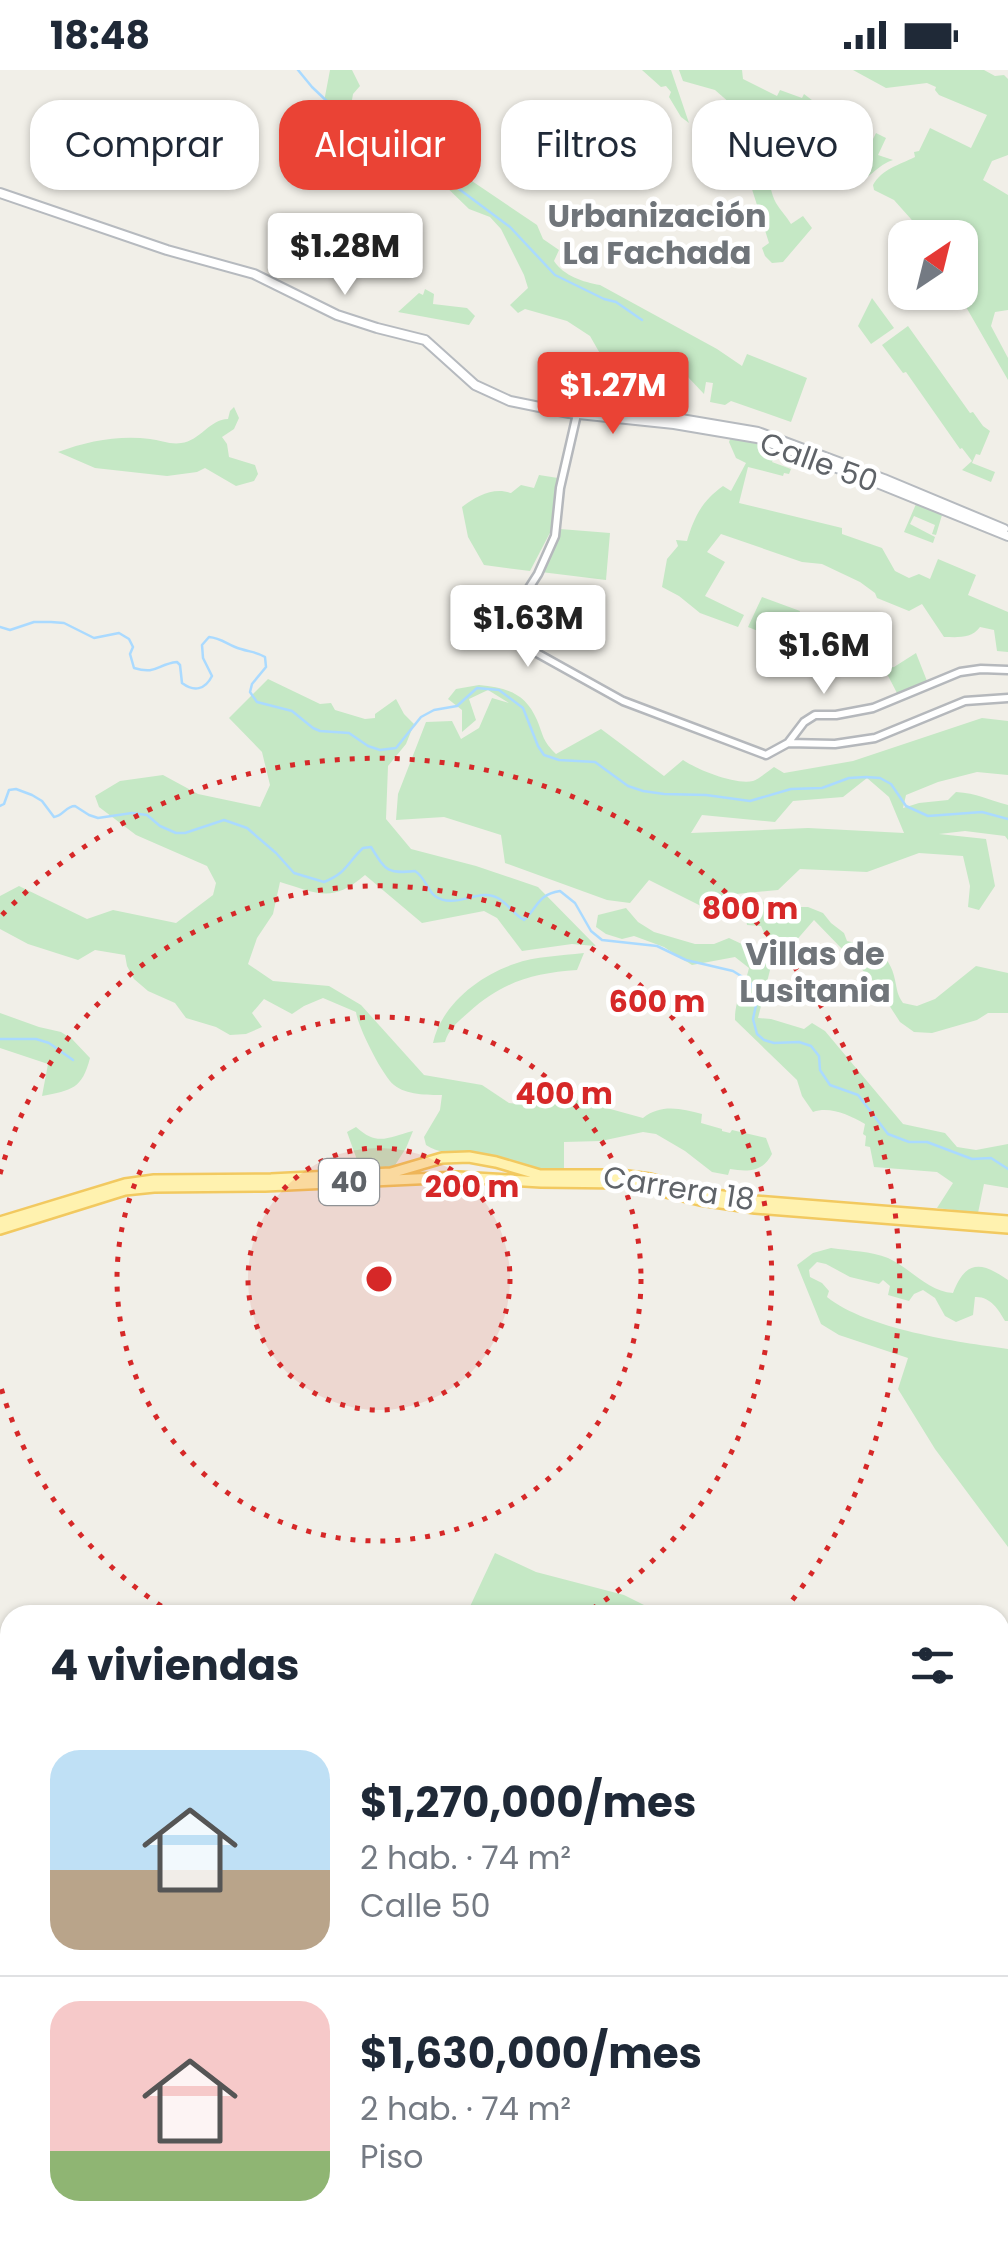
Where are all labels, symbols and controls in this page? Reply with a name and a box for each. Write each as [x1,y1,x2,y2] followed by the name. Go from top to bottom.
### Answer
[50,9,150,62] text: 18:48
[30,100,259,190] chip: Comprar
[279,100,481,190] chip: Alquilar
[501,100,672,190] chip: Filtros
[692,100,873,190] chip: Nuevo
[547,193,767,275] district label: Urbanización La Fachada
[264,213,426,298] pin: $1.28M
[888,220,978,310] north arrow
[888,220,978,310] map controls
[290,223,400,268] text: $1.28M
[532,352,694,437] pin: $1.27M
[560,362,666,407] text: $1.27M
[754,421,884,503] street label: Calle 50
[447,585,609,670] pin: $1.63M
[472,595,584,640] text: $1.63M
[754,612,894,697] pin: $1.6M
[778,622,870,667] text: $1.6M
[702,887,798,930] text: 800 m
[739,931,891,1013] district label: Villas de Lusitania
[609,980,705,1023] text: 600 m
[515,1072,613,1115] text: 400 m
[600,1155,758,1221] street label: Carrera 18
[319,1159,379,1205] road number: 40
[425,1165,519,1208] text: 200 m
[361,1261,397,1297] centre of rings
[50,1636,299,1695] text: 4 viviendas
[905,1638,960,1693] icon: filters
[360,1773,696,1832] text: $1,270,000/mes
[130,1790,250,1910] icon: home
[360,1835,571,1880] text: 2 hab. · 74 m²
[360,1883,491,1928] text: Calle 50
[360,2024,702,2083] text: $1,630,000/mes
[130,2041,250,2161] icon: home
[360,2086,571,2131] text: 2 hab. · 74 m²
[360,2134,424,2179] text: Piso

